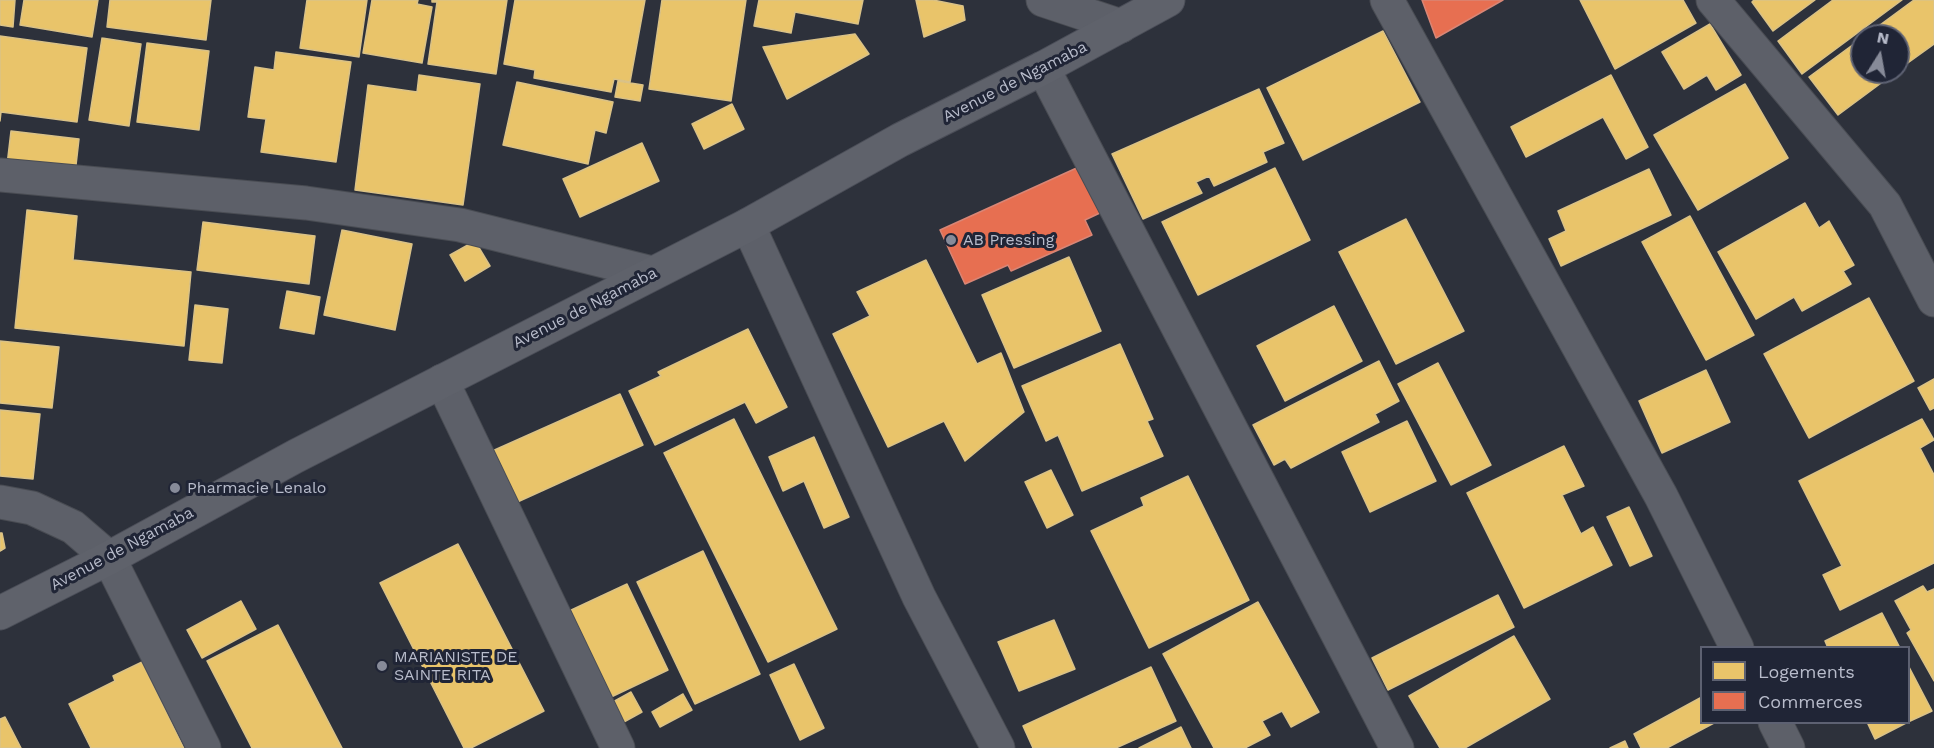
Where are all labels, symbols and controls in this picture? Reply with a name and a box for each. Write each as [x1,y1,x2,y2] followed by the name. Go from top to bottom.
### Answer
[1850,24,1910,84] north arrow
[1876,27,1891,48] text: N
[940,37,1090,127] street label: Avenue de Ngamaba
[963,230,1054,250] place label: AB Pressing
[944,233,958,247] marker: AB Pressing
[510,263,660,353] street label: Avenue de Ngamaba
[187,478,326,498] place label: Pharmacie Lenalo
[168,481,182,495] marker: Pharmacie Lenalo
[47,503,197,595] street label: Avenue de Ngamaba
[1700,646,1910,724] legend
[394,647,517,685] place label: MARIANISTE DE SAINTE RITA
[375,659,389,673] marker: MARIANISTE DE SAINTE RITA
[1758,661,1855,682] text: Logements
[1758,691,1863,712] text: Commerces

